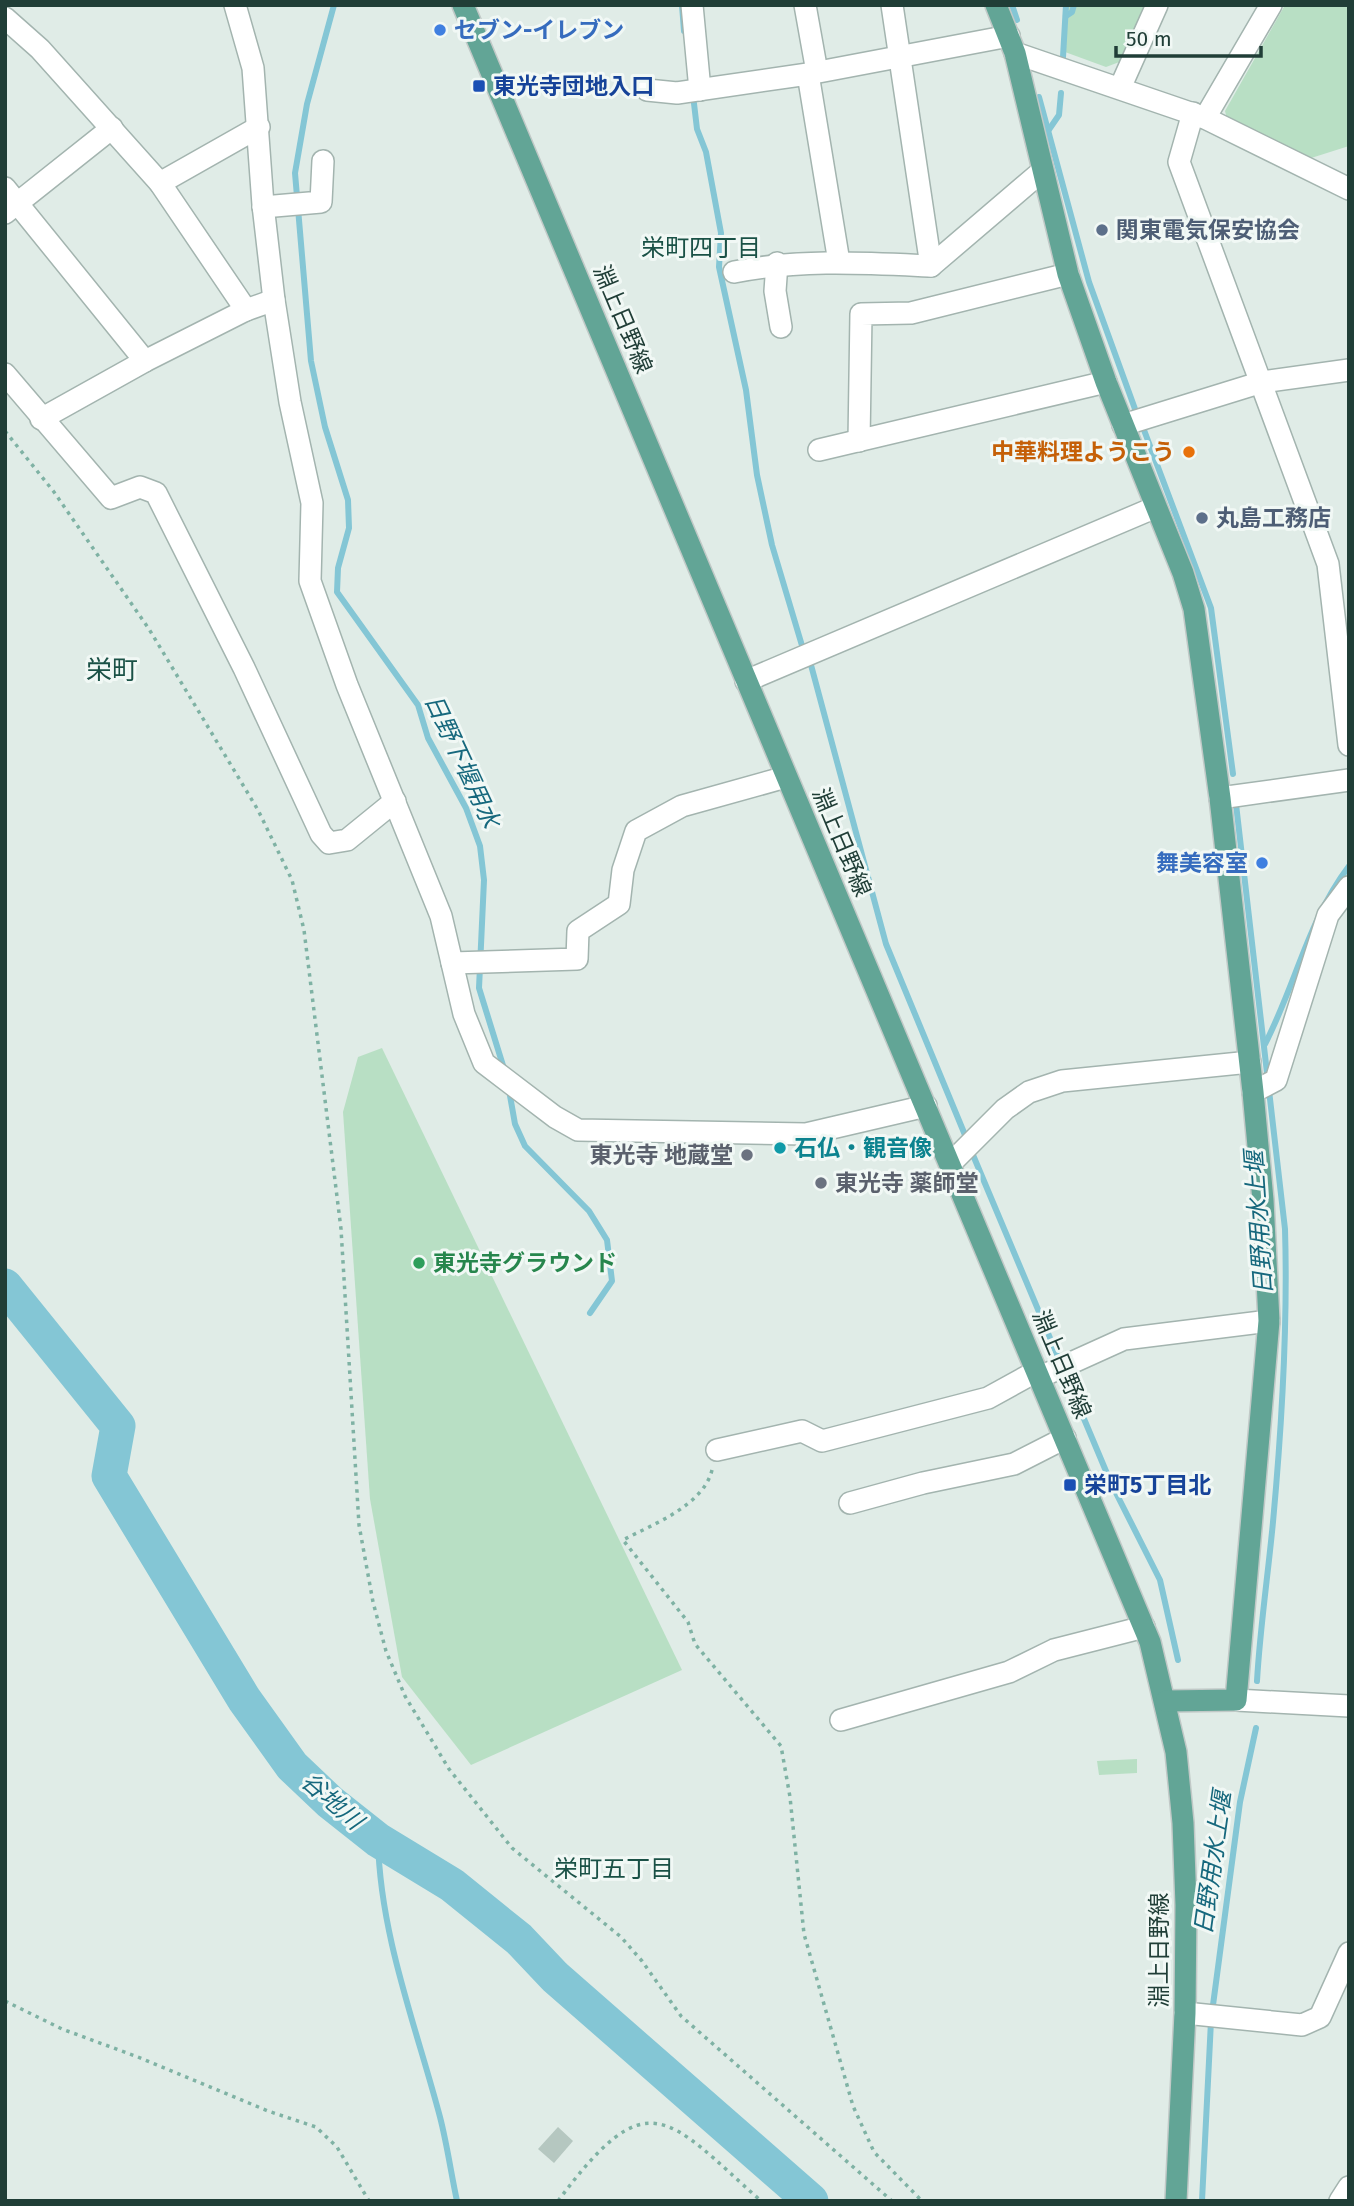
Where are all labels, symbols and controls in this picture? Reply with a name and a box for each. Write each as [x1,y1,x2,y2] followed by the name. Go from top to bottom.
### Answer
[1116,14,1261,58] scale bar
[454,16,624,44] place label: セブン-イレブン
[432,22,448,38] marker: セブン-イレブン
[1126,26,1172,52] text: 50 m
[493,72,654,100] place label: 東光寺団地入口
[471,78,487,94] marker: 東光寺団地入口
[1116,216,1300,244] place label: 関東電気保安協会
[1094,222,1110,238] marker: 関東電気保安協会
[641,234,761,262] district label: 栄町四丁目
[588,261,658,377] street label: 淵上日野線
[991,438,1175,466] place label: 中華料理ようこう
[1181,444,1197,460] marker: 中華料理ようこう
[1216,504,1331,532] place label: 丸島工務店
[1194,510,1210,526] marker: 丸島工務店
[86,655,138,686] district label: 栄町
[419,690,506,835] water label: 日野下堰用水
[807,784,877,900] street label: 淵上日野線
[1156,849,1248,877] place label: 舞美容室
[1254,855,1270,871] marker: 舞美容室
[794,1134,932,1162] place label: 石仏・観音像
[772,1140,788,1156] marker: 石仏・観音像
[590,1141,733,1169] place label: 東光寺 地蔵堂
[1240,1146,1278,1296] water label: 日野用水上堰
[739,1147,755,1163] marker: 東光寺 地蔵堂
[835,1169,978,1197] place label: 東光寺 薬師堂
[813,1175,829,1191] marker: 東光寺 薬師堂
[433,1249,617,1277] place label: 東光寺グラウンド
[411,1255,427,1271] marker: 東光寺グラウンド
[1027,1306,1097,1422] street label: 淵上日野線
[1084,1471,1211,1499] place label: 栄町5丁目北
[1062,1477,1078,1493] marker: 栄町5丁目北
[296,1767,371,1837] water label: 谷地川
[1189,1786,1237,1936] water label: 日野用水上堰
[554,1855,674,1883] district label: 栄町五丁目
[1145,1893,1173,2008] street label: 淵上日野線

